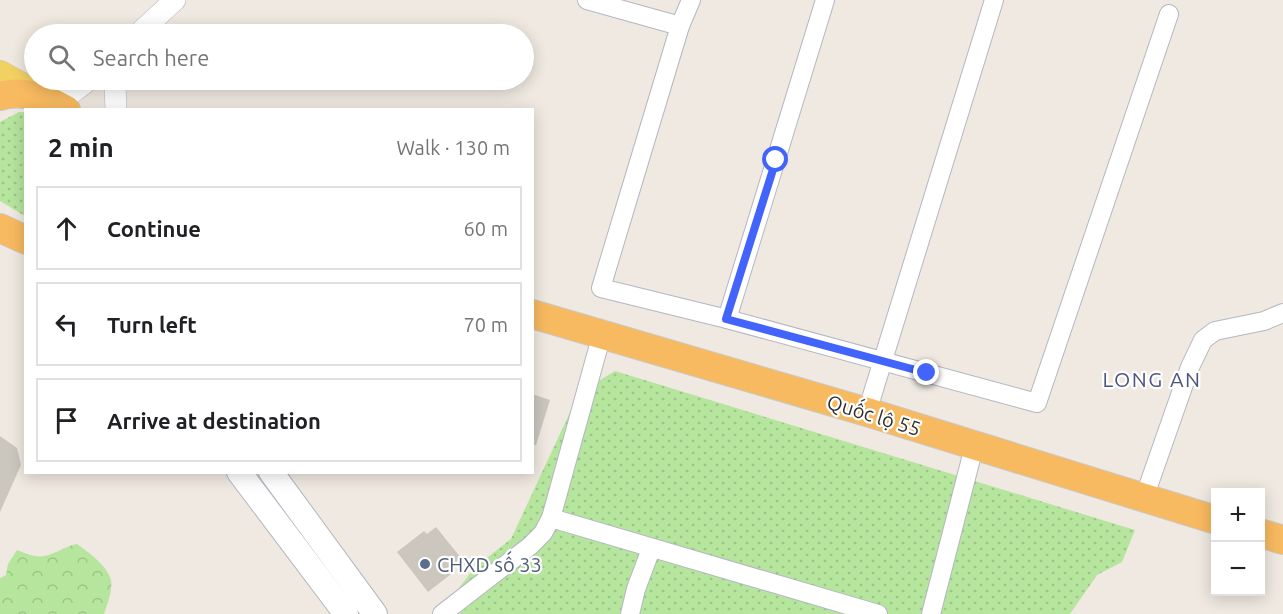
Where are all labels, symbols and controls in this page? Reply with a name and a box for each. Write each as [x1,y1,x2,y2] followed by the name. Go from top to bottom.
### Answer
[24,24,534,90] search box
[45,41,78,74] icon: search
[93,45,209,70] text: Search here
[48,133,114,162] text: 2 min
[397,136,510,159] text: Walk · 130 m
[762,146,788,172] route start
[50,212,83,245] icon: ahead
[107,216,201,241] text: Continue
[464,217,508,240] text: 60 m
[50,308,83,341] icon: left
[107,312,197,337] text: Turn left
[464,313,508,336] text: 70 m
[913,359,939,385] route end
[1102,367,1202,391] district label: LONG AN
[824,387,924,440] street label: Quốc lộ 55
[50,404,83,437] icon: arrive
[107,408,321,433] text: Arrive at destination
[1211,488,1265,596] map controls
[1211,488,1265,542] button: +
[1211,542,1265,596] button: −
[437,550,542,576] place label: CHXD số 33
[418,557,432,571] marker: CHXD số 33

